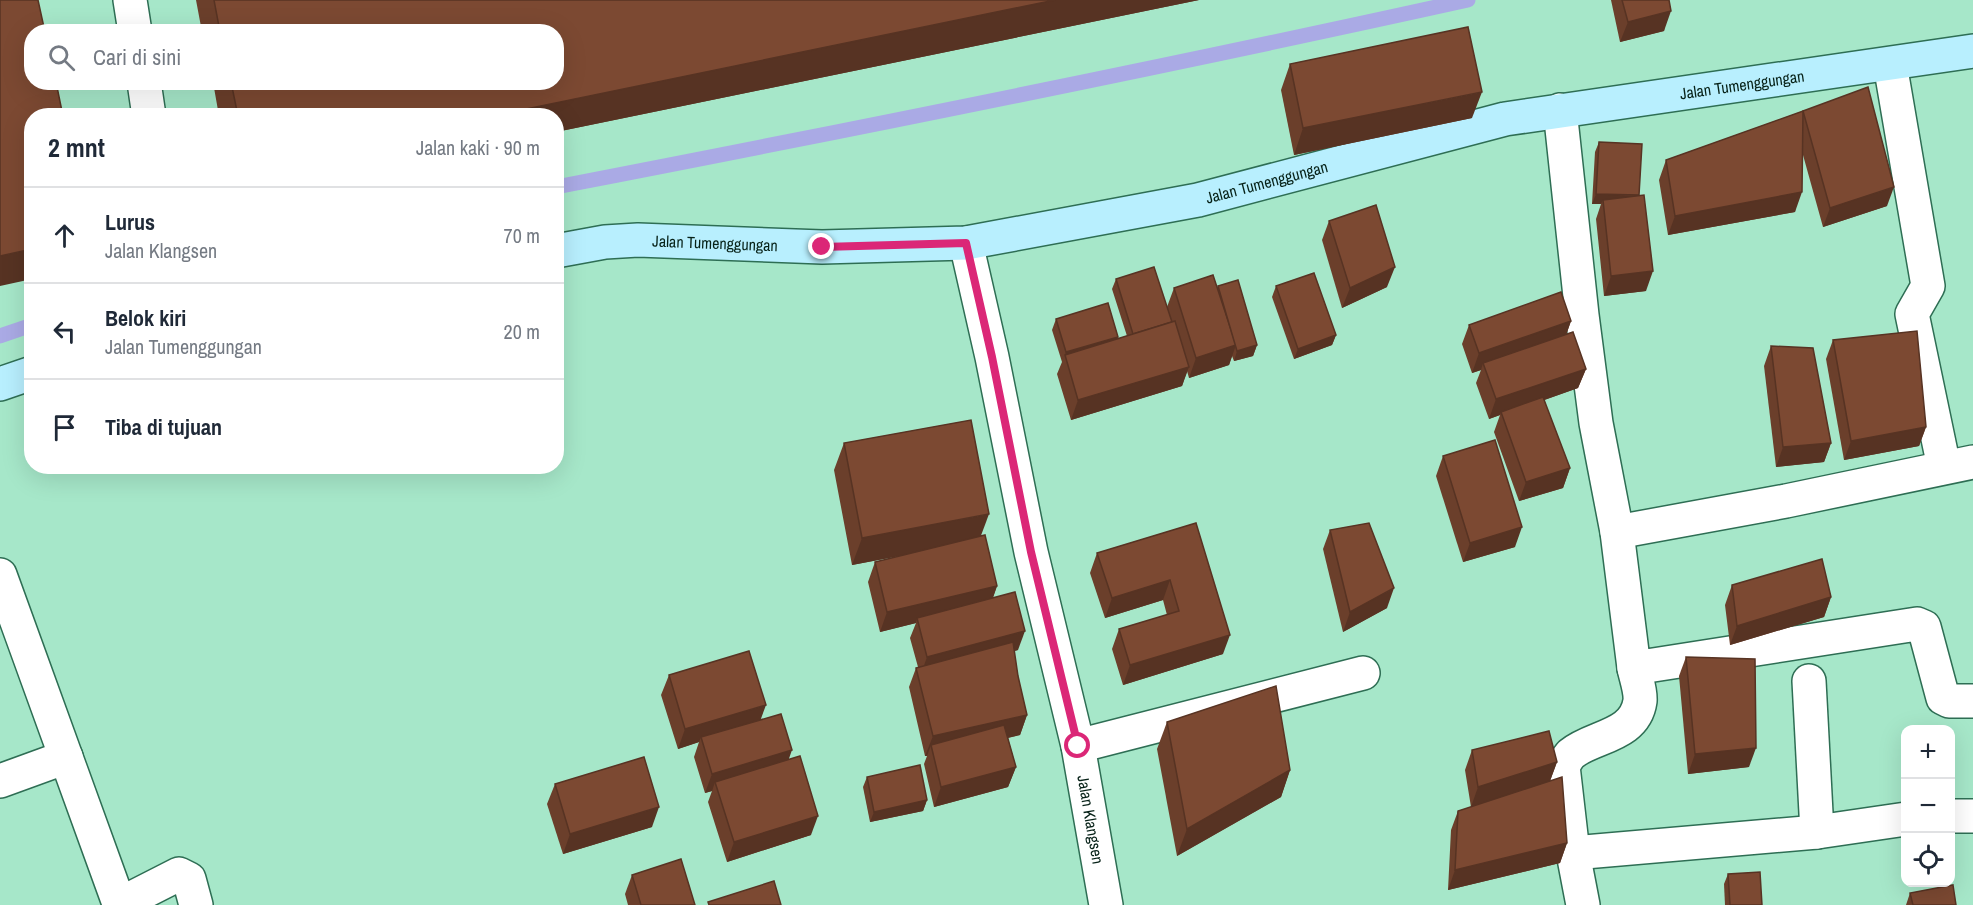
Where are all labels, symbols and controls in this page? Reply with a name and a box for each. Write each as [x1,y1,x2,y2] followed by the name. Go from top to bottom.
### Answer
[24,24,564,90] search box
[45,41,78,74] icon: search
[93,42,181,72] text: Cari di sini
[1678,65,1806,104] street label: Jalan Tumenggungan
[48,130,105,165] text: 2 mnt
[416,134,540,161] text: Jalan kaki · 90 m
[1203,155,1330,209] street label: Jalan Tumenggungan
[105,207,155,237] text: Lurus
[48,219,81,252] icon: ahead
[504,222,540,249] text: 70 m
[652,230,778,256] street label: Jalan Tumenggungan
[808,233,834,259] route end
[105,237,217,264] text: Jalan Klangsen
[105,303,186,333] text: Belok kiri
[48,315,81,348] icon: left
[504,318,540,345] text: 20 m
[105,333,262,360] text: Jalan Tumenggungan
[48,411,81,444] icon: arrive
[105,412,222,442] text: Tiba di tujuan
[1901,725,1955,887] map controls
[1901,725,1955,779] button: +
[1064,732,1090,758] route start
[1072,773,1110,866] street label: Jalan Klangsen
[1901,779,1955,833] button: −
[1901,833,1955,887] button: locate

